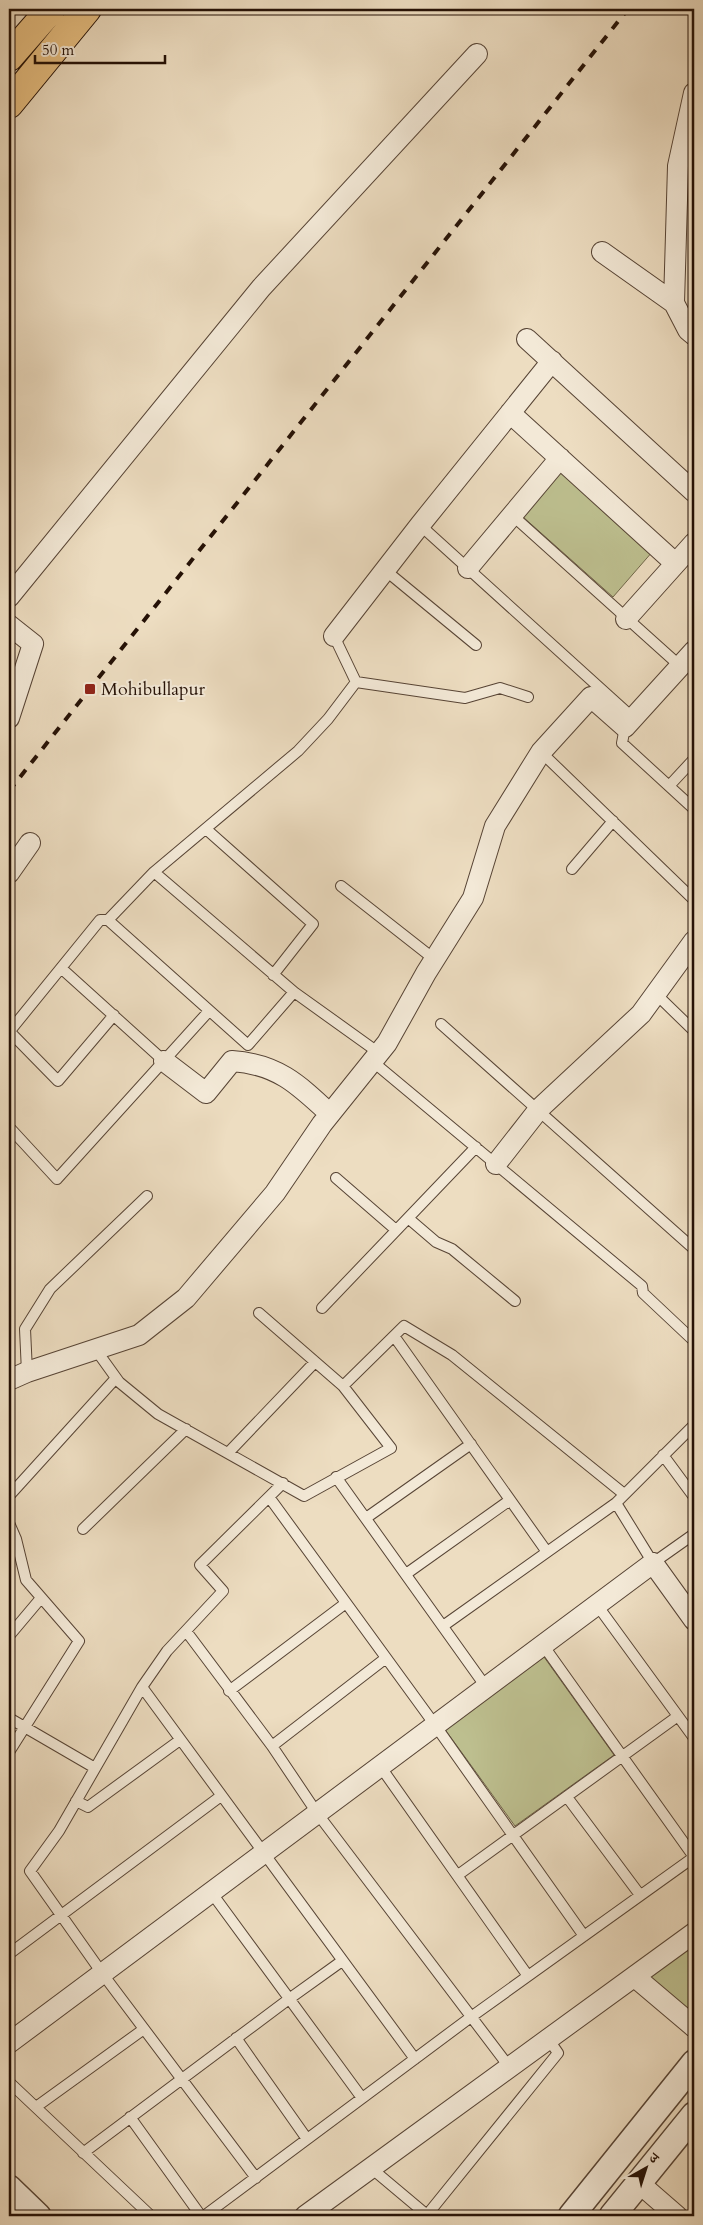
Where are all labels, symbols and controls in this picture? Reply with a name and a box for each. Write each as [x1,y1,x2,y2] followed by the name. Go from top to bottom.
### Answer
[35,32,165,64] scale bar
[42,40,74,60] text: 50 m
[101,677,206,702] place label: Mohibullapur
[83,682,97,696] marker: Mohibullapur
[620,2142,670,2192] north arrow
[644,2148,663,2168] text: उ

